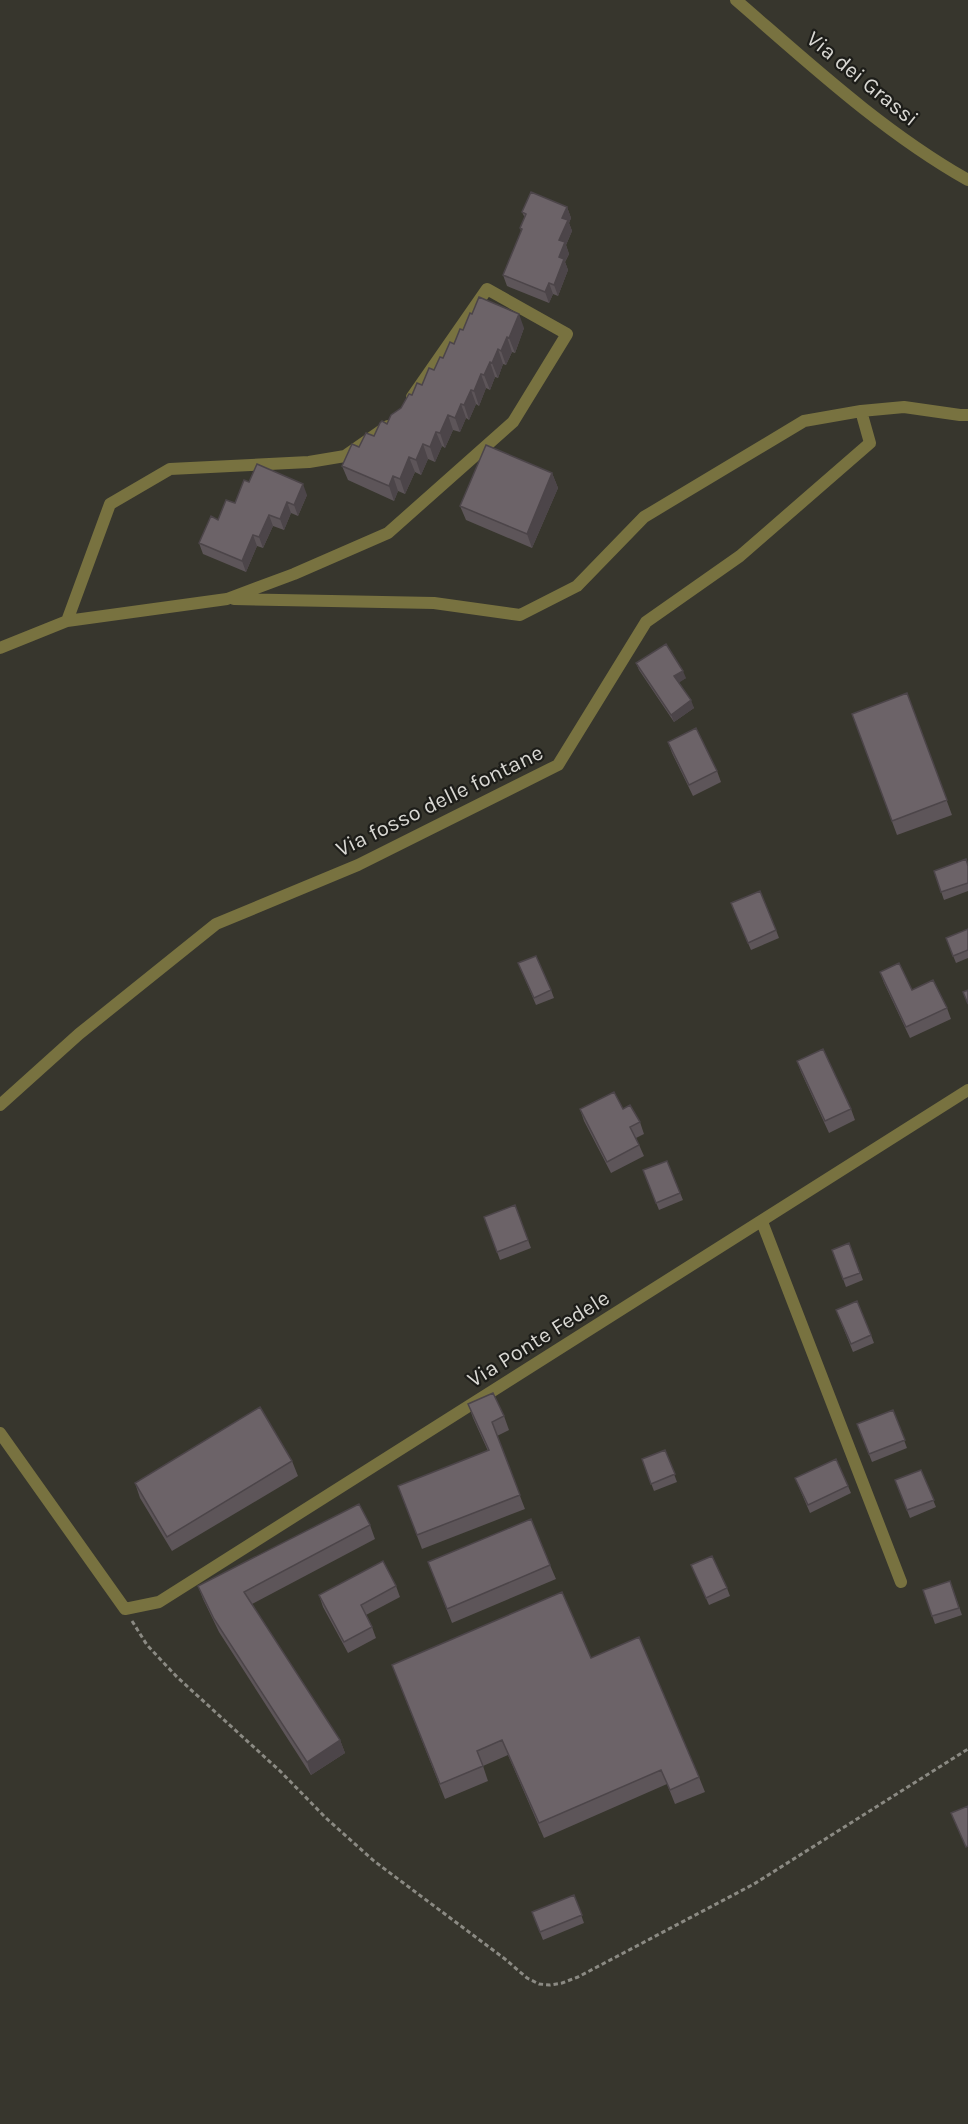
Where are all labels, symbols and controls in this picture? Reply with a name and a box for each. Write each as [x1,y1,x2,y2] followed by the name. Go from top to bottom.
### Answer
[801,26,924,132] street label: Via dei Grassi
[332,739,547,862] street label: Via fosso delle fontane
[463,1285,614,1393] street label: Via Ponte Fedele

